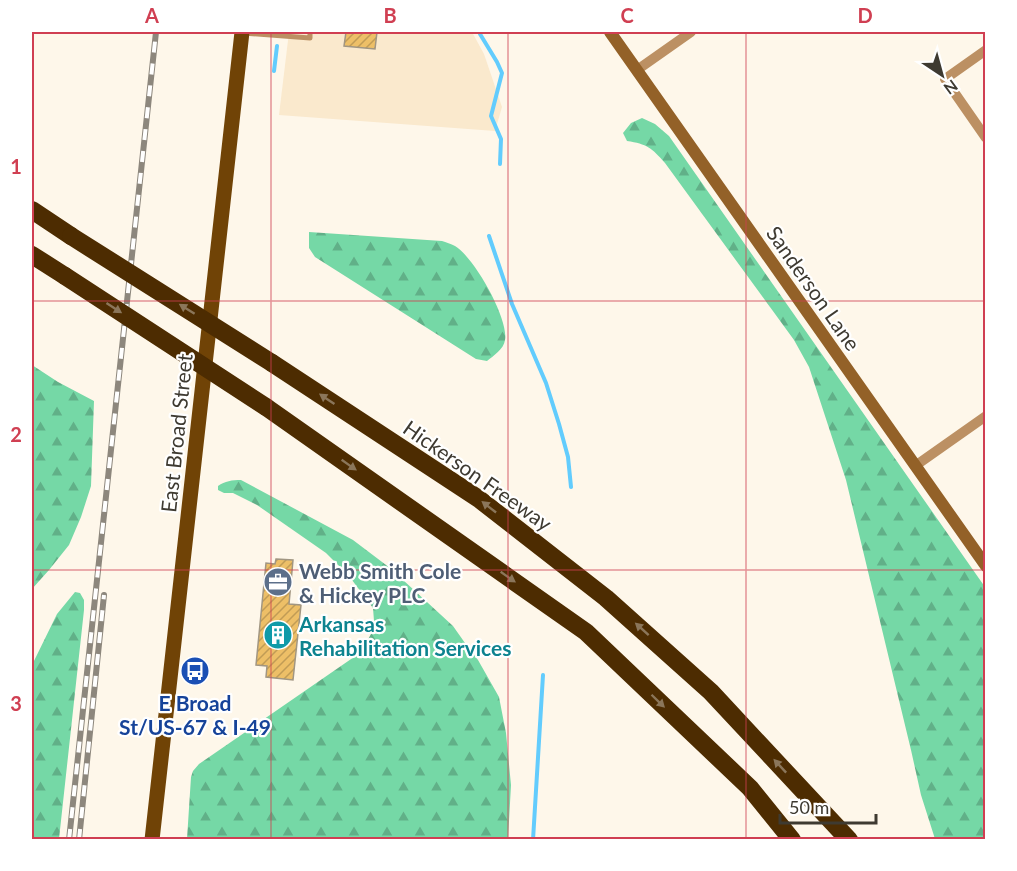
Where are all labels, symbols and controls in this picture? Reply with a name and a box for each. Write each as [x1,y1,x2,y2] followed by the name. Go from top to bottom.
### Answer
[144,3,159,27] text: A
[383,3,397,27] text: B
[620,3,634,27] text: C
[857,3,873,27] text: D
[912,45,972,105] north arrow
[941,76,962,99] text: N
[10,154,22,178] text: 1
[762,221,866,355] street label: Sanderson Lane
[106,302,122,313] one-way arrow
[179,304,195,315] one-way arrow
[155,352,197,514] street label: East Broad Street
[320,393,336,405] one-way arrow
[399,414,557,536] street label: Hickerson Freeway
[10,422,22,446] text: 2
[340,459,356,471] one-way arrow
[482,502,497,514] one-way arrow
[299,558,461,607] place label: Webb Smith Cole & Hickey PLC
[262,566,294,598] office icon: Webb Smith Cole & Hickey PLC
[500,571,516,582] one-way arrow
[298,611,512,660] place label: Arkansas Rehabilitation Services
[262,619,294,651] building icon: Arkansas Rehabilitation Services
[634,622,649,636] one-way arrow
[179,655,211,687] bus stop icon: E Broad St/US-67 & I-49
[119,690,271,739] place label: E Broad St/US-67 & I-49
[10,691,22,715] text: 3
[651,694,666,708] one-way arrow
[774,759,788,773] one-way arrow
[780,787,876,825] scale bar
[789,796,829,818] text: 50 m

